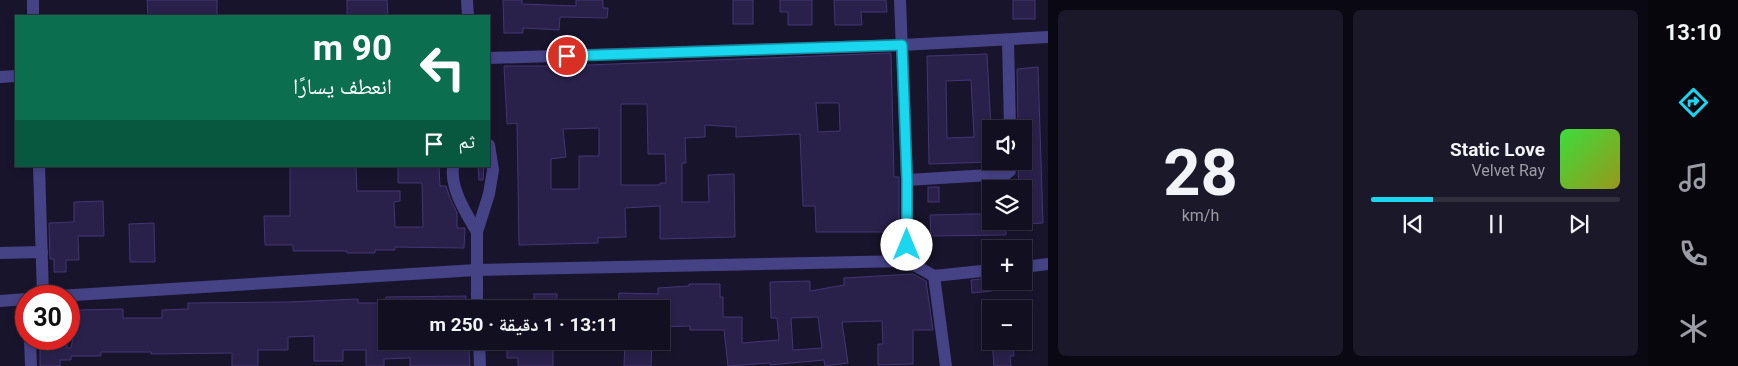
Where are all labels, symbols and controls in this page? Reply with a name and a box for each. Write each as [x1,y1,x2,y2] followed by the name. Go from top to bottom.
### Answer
[1665,20,1721,45] text: 13:10
[313,28,392,69] text: 90 m
[410,35,475,100] icon: left
[546,35,588,77] pin
[553,42,581,70] icon: arrive
[293,74,392,99] text: انعطف يسارًا
[1676,85,1711,120] icon: directions
[982,120,1032,350] map controls
[982,120,1032,170] button: sound
[420,130,448,158] icon: arrive
[458,130,475,153] text: ثم
[1163,135,1238,211] text: 28
[1450,138,1545,161] text: Static Love
[1676,160,1711,195] icon: music
[1471,161,1545,180] text: Velvet Ray
[982,180,1032,230] button: layers
[1182,206,1219,225] text: km/h
[1399,210,1427,238] icon: previous
[1482,210,1510,238] icon: pause
[1565,210,1593,238] icon: next
[880,218,932,270] position arrow
[1676,236,1711,271] icon: phone
[982,240,1032,290] button: +
[15,285,80,350] speed limit sign: 30
[982,300,1032,350] button: −
[1676,311,1711,346] icon: climate
[430,313,618,336] text: 13:11 · 1 دقيقة · 250 m

